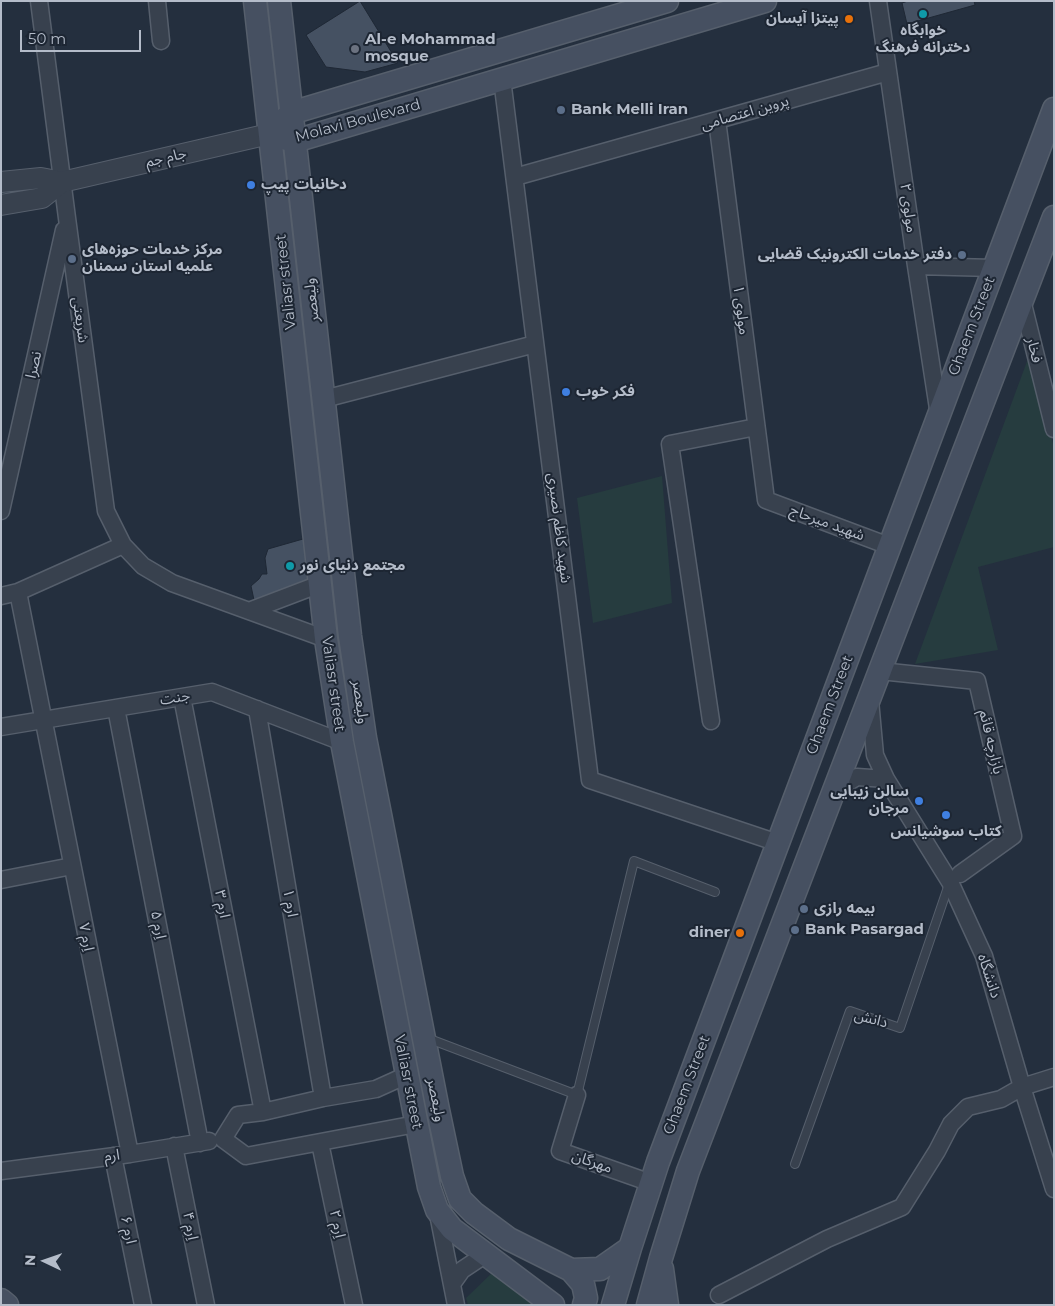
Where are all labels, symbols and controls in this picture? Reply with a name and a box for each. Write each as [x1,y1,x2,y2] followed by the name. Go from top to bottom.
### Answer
[917,8,929,20] marker: خوابگاه دخترانه فرهنگ
[766,10,839,28] place label: پیتزا آیسان
[843,13,855,25] marker: پیتزا آیسان
[22,20,144,52] scale bar
[876,22,970,57] place label: خوابگاه دخترانه فرهنگ
[28,29,66,48] text: 50 m
[365,31,496,66] place label: Al-e Mohammad mosque
[349,43,361,55] marker: Al-e Mohammad mosque
[699,92,791,134] street label: پروین اعتصامی
[293,96,423,146] street label: Molavi Boulevard
[571,101,688,119] place label: Bank Melli Iran
[555,104,567,116] marker: Bank Melli Iran
[144,145,188,171] street label: جام جم
[261,176,347,194] place label: دخانیات پیپ
[245,179,257,191] marker: دخانیات پیپ
[896,182,920,234] street label: مولوی ۲
[272,233,300,331] street label: Valiasr street
[82,241,222,276] place label: مرکز خدمات حوزه‌های علمیه استان سمنان
[758,246,952,264] place label: دفتر خدمات الکترونیک قضایی
[956,249,968,261] marker: دفتر خدمات الکترونیک قضایی
[66,253,78,265] marker: مرکز خدمات حوزه‌های علمیه استان سمنان
[945,274,999,378] street label: Ghaem Street
[301,277,323,323] street label: ولیعصر
[729,284,753,336] street label: مولوی ۱
[68,296,92,344] street label: شریعتی
[1022,335,1046,365] street label: فخار
[22,350,46,380] street label: نصرا
[576,383,635,401] place label: فکر خوب
[560,386,572,398] marker: فکر خوب
[543,472,575,584] street label: شهید کاظم نصیری
[787,501,867,545] street label: شهید میرحاج
[300,557,406,575] place label: مجتمع دنیای نور
[284,560,296,572] marker: مجتمع دنیای نور
[317,635,349,733] street label: Valiasr street
[803,653,857,757] street label: Ghaem Street
[348,679,372,725] street label: ولیعصر
[159,687,191,709] street label: جنت
[975,708,1007,776] street label: بازارچه قائم
[830,783,909,818] place label: سالن زیبایی مرجان
[913,795,925,807] marker: سالن زیبایی مرجان
[940,809,952,821] marker: کتاب سوشیانس
[891,823,1001,841] place label: کتاب سوشیانس
[210,888,234,920] street label: ارم ۳
[279,888,301,918] street label: ارم ۱
[814,900,875,918] place label: بیمه رازی
[798,903,810,915] marker: بیمه رازی
[146,909,170,941] street label: اِرم ۵
[74,921,98,953] street label: اِرم ۷
[805,921,924,939] place label: Bank Pasargad
[689,924,730,942] place label: diner
[789,924,801,936] marker: Bank Pasargad
[734,927,746,939] marker: diner
[973,952,1005,1000] street label: دانشگاه
[852,1006,890,1032] street label: دانش
[390,1033,426,1131] street label: Valiasr street
[660,1033,714,1137] street label: Ghaem Street
[423,1077,449,1123] street label: ولیعصر
[103,1146,121,1166] street label: ارم
[569,1147,615,1177] street label: مهرگان
[325,1208,349,1240] street label: اِرم ۲
[178,1210,202,1242] street label: اِرم ۴
[116,1214,140,1246] street label: ارم ۶
[20,1236,70,1286] north arrow
[21,1254,39,1266] text: N

